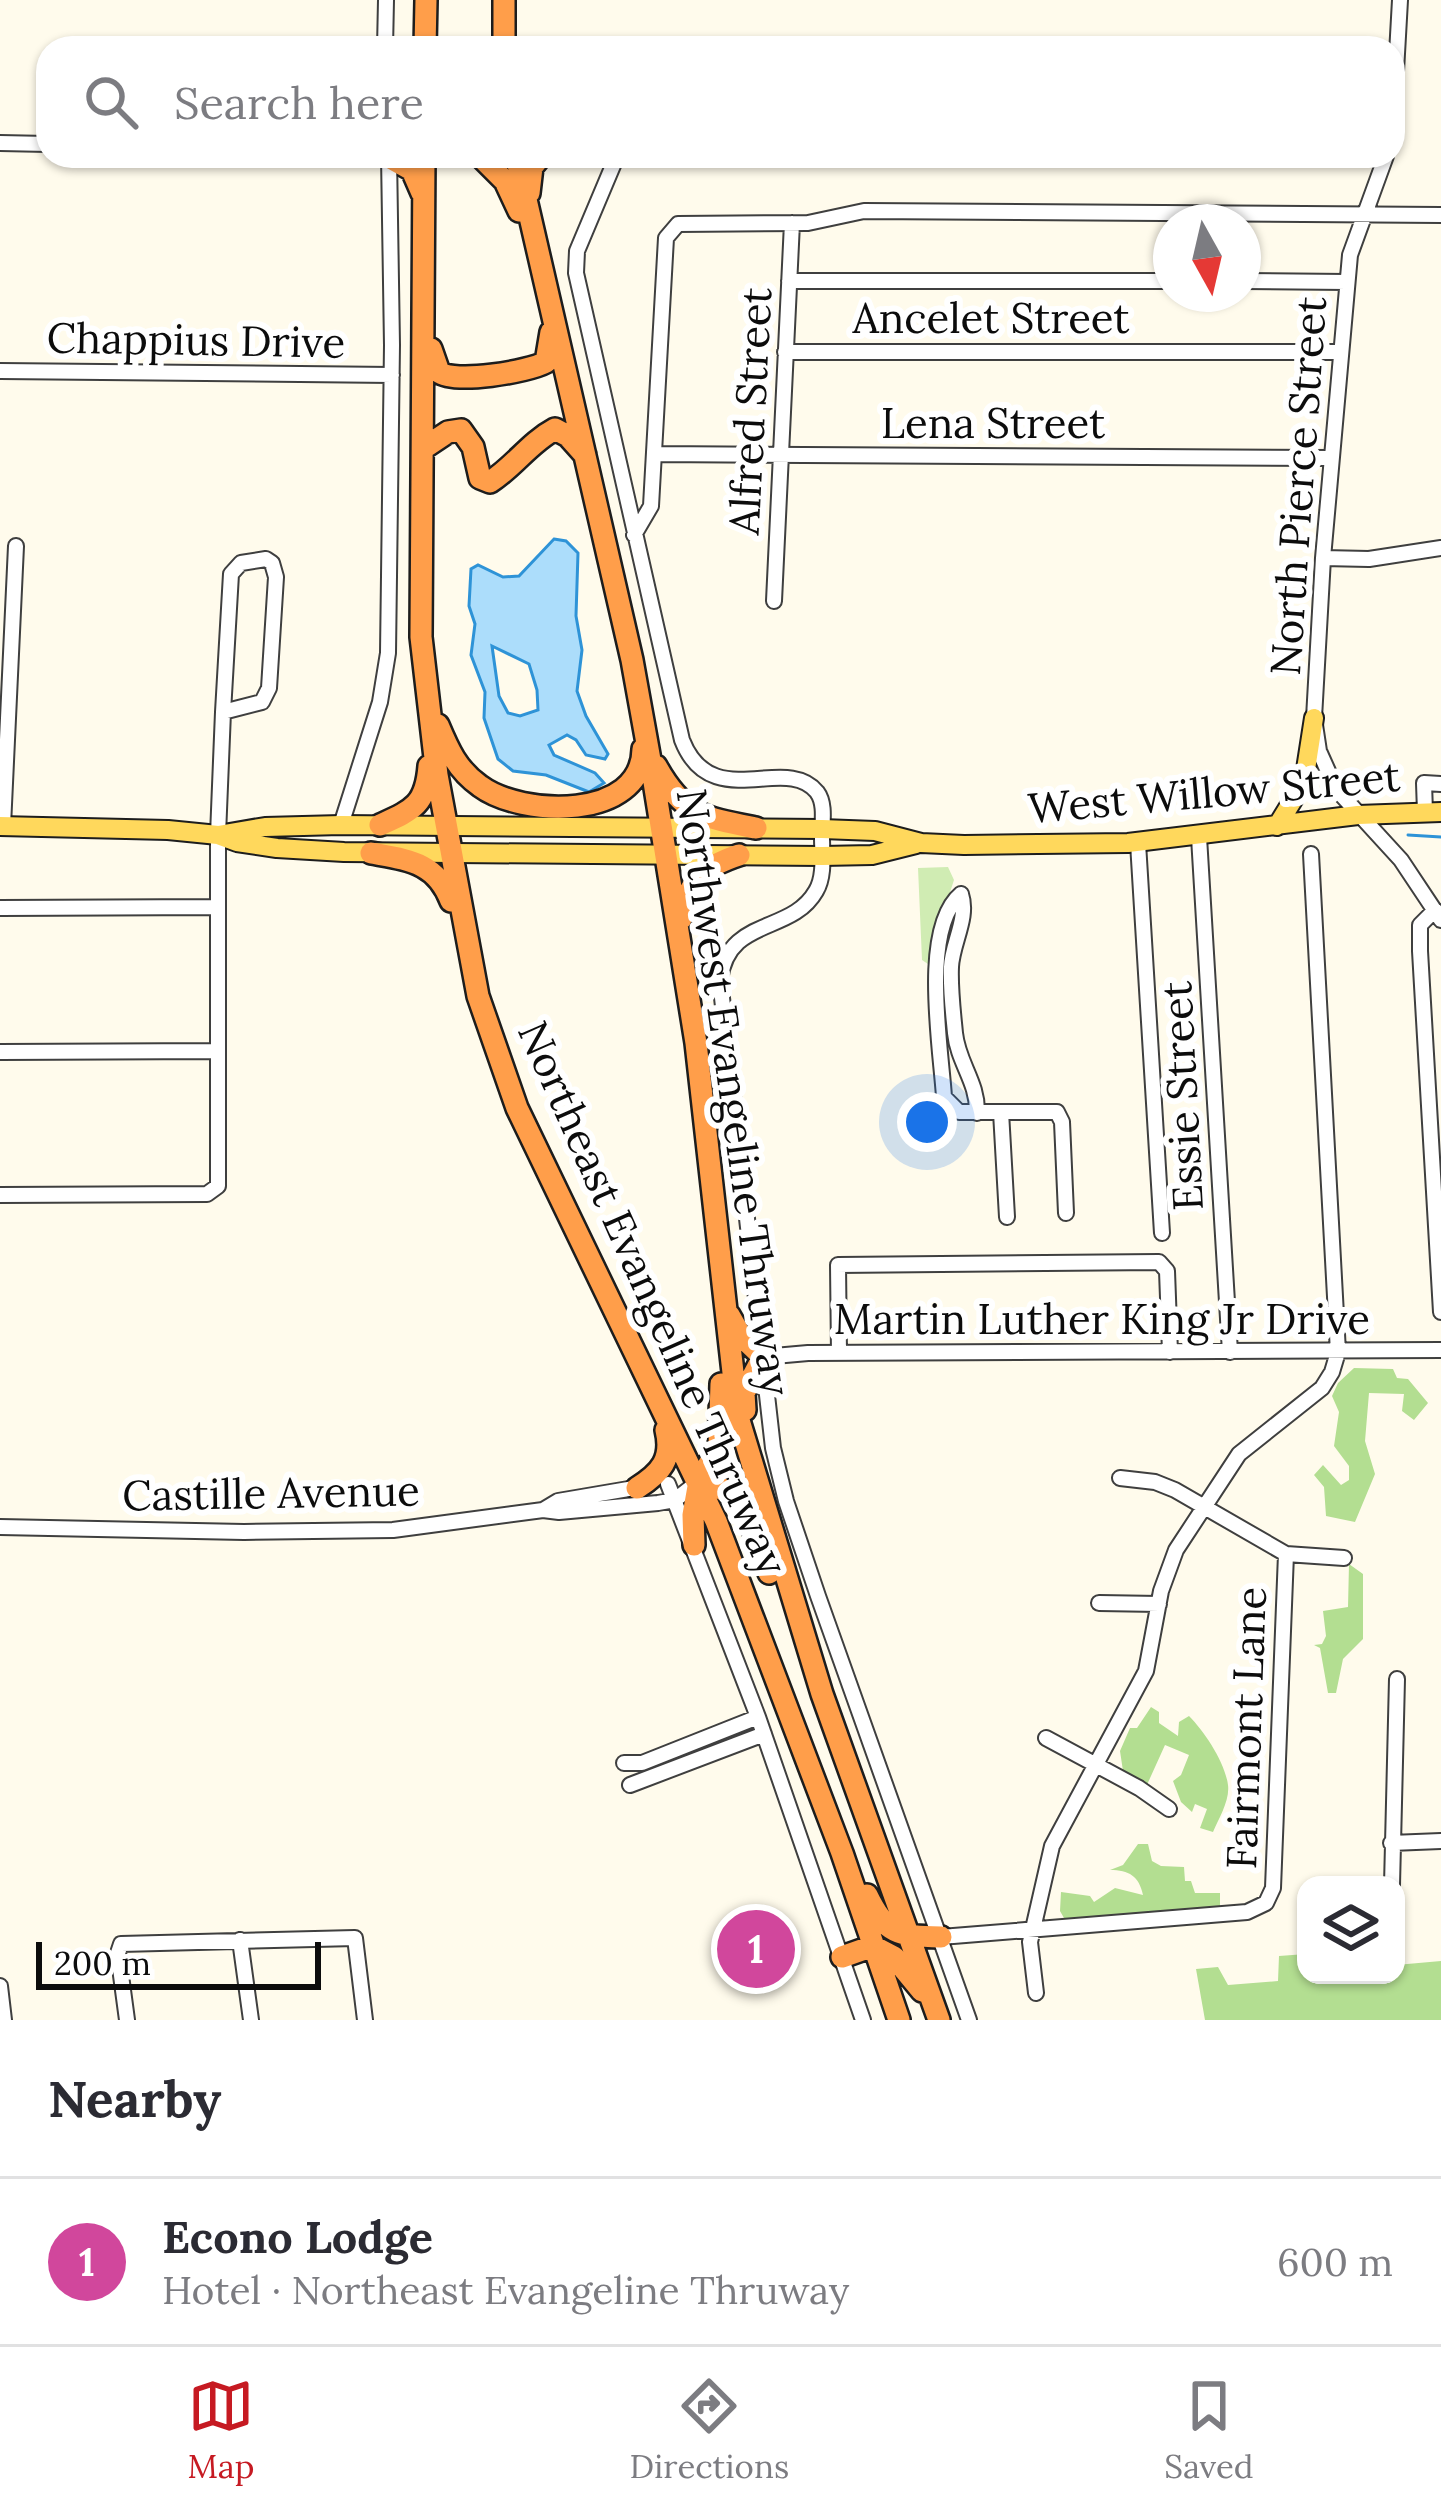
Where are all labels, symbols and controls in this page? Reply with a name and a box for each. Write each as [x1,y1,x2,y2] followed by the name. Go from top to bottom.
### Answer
[36,36,1405,168] search box
[78,69,144,135] icon: search
[174,74,424,131] text: Search here
[1153,204,1261,312] north arrow
[717,285,783,537] street label: Alfred Street
[852,291,1130,345] street label: Ancelet Street
[1258,294,1338,677] street label: North Pierce Street
[46,310,346,370] street label: Chappius Drive
[881,396,1106,450] street label: Lena Street
[1026,749,1403,835] street label: West Willow Street
[665,785,803,1400] street label: Northwest Evangeline Thruway
[1149,979,1215,1212] street label: Essie Street
[506,1013,800,1584] street label: Northeast Evangeline Thruway
[897,1092,957,1152] your location
[834,1292,1370,1346] street label: Martin Luther King Jr Drive
[122,1463,420,1523] street label: Castille Avenue
[1214,1586,1278,1870] street label: Fairmont Lane
[1297,1876,1405,1984] map controls
[1297,1876,1405,1984] button: layers
[717,1904,795,1994] pin: 1
[36,1936,321,1989] scale bar
[54,1942,151,1984] text: 200 m
[48,2066,221,2131] text: Nearby
[162,2208,433,2265] text: Econo Lodge
[79,2237,95,2287] text: 1
[1277,2237,1393,2287] text: 600 m
[162,2265,849,2315] text: Hotel · Northeast Evangeline Thruway
[187,2373,255,2487] tab: Map
[630,2373,789,2487] tab: Directions
[1164,2373,1253,2487] tab: Saved

